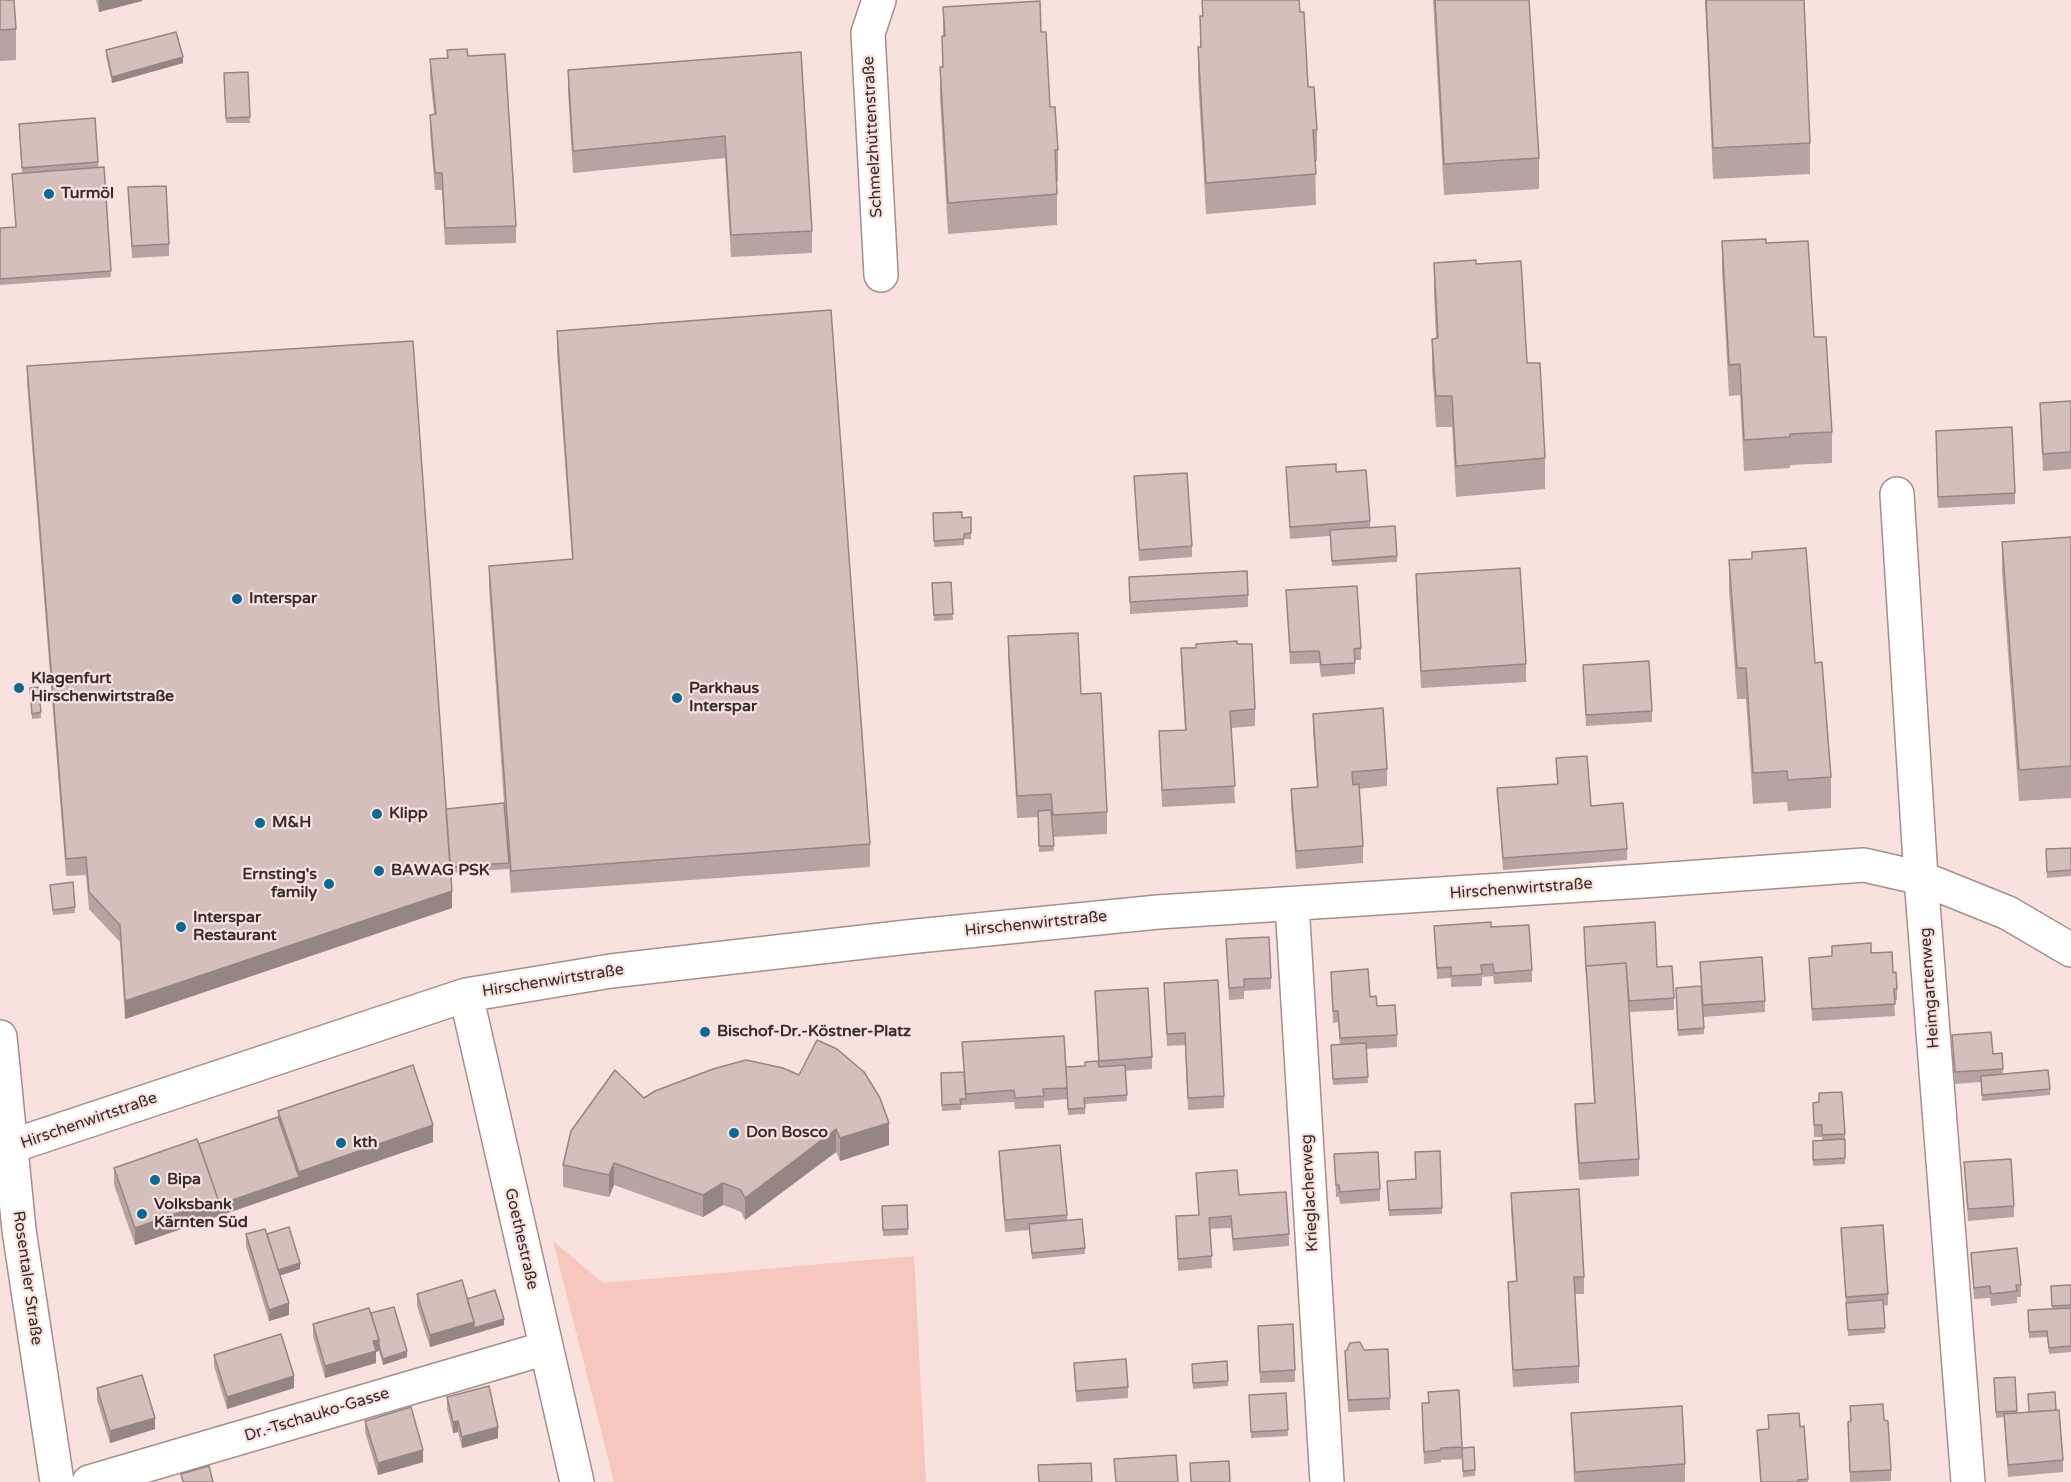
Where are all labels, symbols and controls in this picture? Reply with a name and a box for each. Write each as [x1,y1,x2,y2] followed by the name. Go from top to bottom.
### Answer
[859,56,887,218] street label: Schmelzhüttenstraße
[61,184,114,204] place label: Turmöl
[42,187,56,201] marker: Turmöl
[249,589,317,609] place label: Interspar
[230,592,244,606] marker: Interspar
[31,669,174,707] place label: Klagenfurt Hirschenwirtstraße
[689,679,759,717] place label: Parkhaus Interspar
[12,681,26,695] marker: Klagenfurt Hirschenwirtstraße
[670,691,684,705] marker: Parkhaus Interspar
[389,804,428,824] place label: Klipp
[370,807,384,821] marker: Klipp
[272,813,311,833] place label: M&H
[253,816,267,830] marker: M&H
[391,861,490,881] place label: BAWAG PSK
[372,864,386,878] marker: BAWAG PSK
[242,865,317,903] place label: Ernsting's family
[1449,874,1593,904] street label: Hirschenwirtstraße
[322,877,336,891] marker: Ernsting's family
[964,907,1108,941] street label: Hirschenwirtstraße
[193,908,277,946] place label: Interspar Restaurant
[174,920,188,934] marker: Interspar Restaurant
[1916,927,1944,1049] street label: Heimgartenweg
[481,960,625,1002] street label: Hirschenwirtstraße
[717,1022,911,1042] place label: Bischof-Dr.-Köstner-Platz
[698,1025,712,1039] marker: Bischof-Dr.-Köstner-Platz
[18,1089,160,1153] street label: Hirschenwirtstraße
[746,1123,828,1143] place label: Don Bosco
[727,1126,741,1140] marker: Don Bosco
[353,1133,378,1153] place label: kth
[1297,1134,1323,1252] street label: Krieglacherweg
[334,1136,348,1150] marker: kth
[167,1170,201,1190] place label: Bipa
[148,1173,162,1187] marker: Bipa
[500,1186,542,1292] street label: Goethestraße
[154,1195,248,1233] place label: Volksbank Kärnten Süd
[135,1207,149,1221] marker: Volksbank Kärnten Süd
[8,1210,46,1346] street label: Rosentaler Straße
[242,1384,392,1446] street label: Dr.-Tschauko-Gasse

